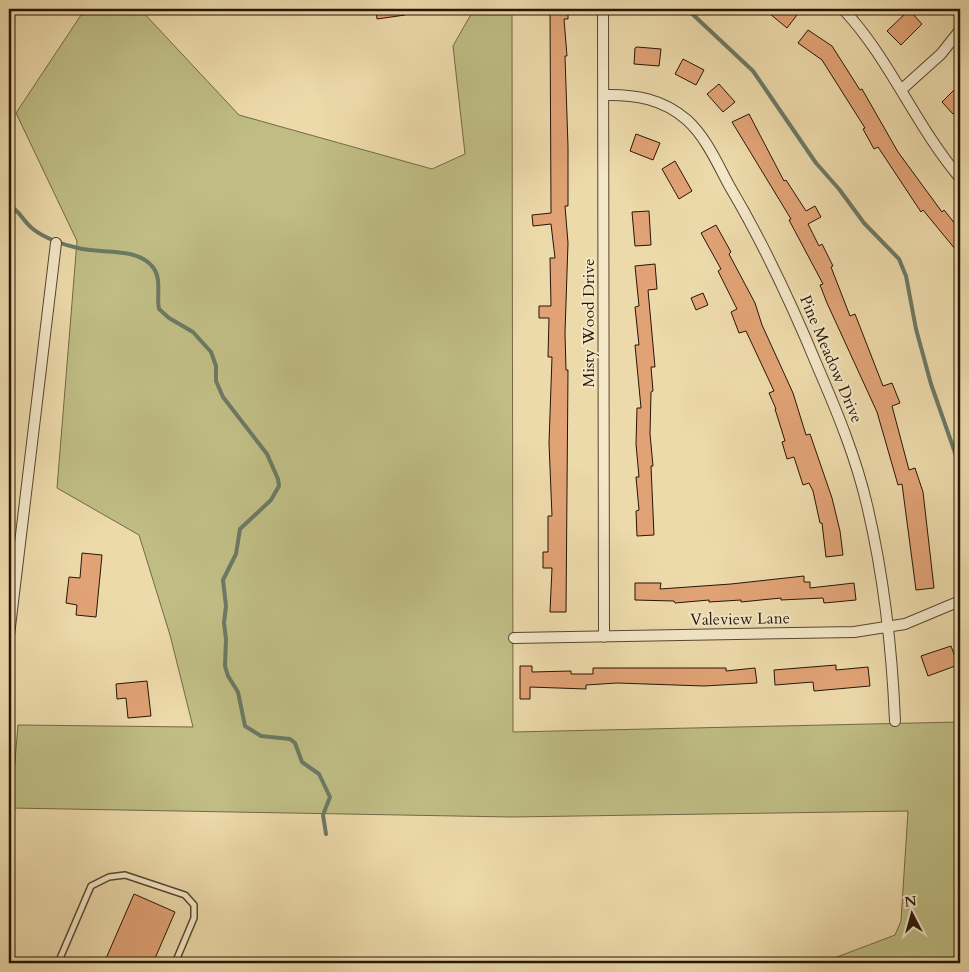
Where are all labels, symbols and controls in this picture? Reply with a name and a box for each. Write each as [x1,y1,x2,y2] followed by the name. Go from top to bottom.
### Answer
[578,258,600,388] street label: Misty Wood Drive
[794,292,868,426] street label: Pine Meadow Drive
[690,607,790,631] street label: Valeview Lane
[886,890,936,940] north arrow
[904,891,918,912] text: N

